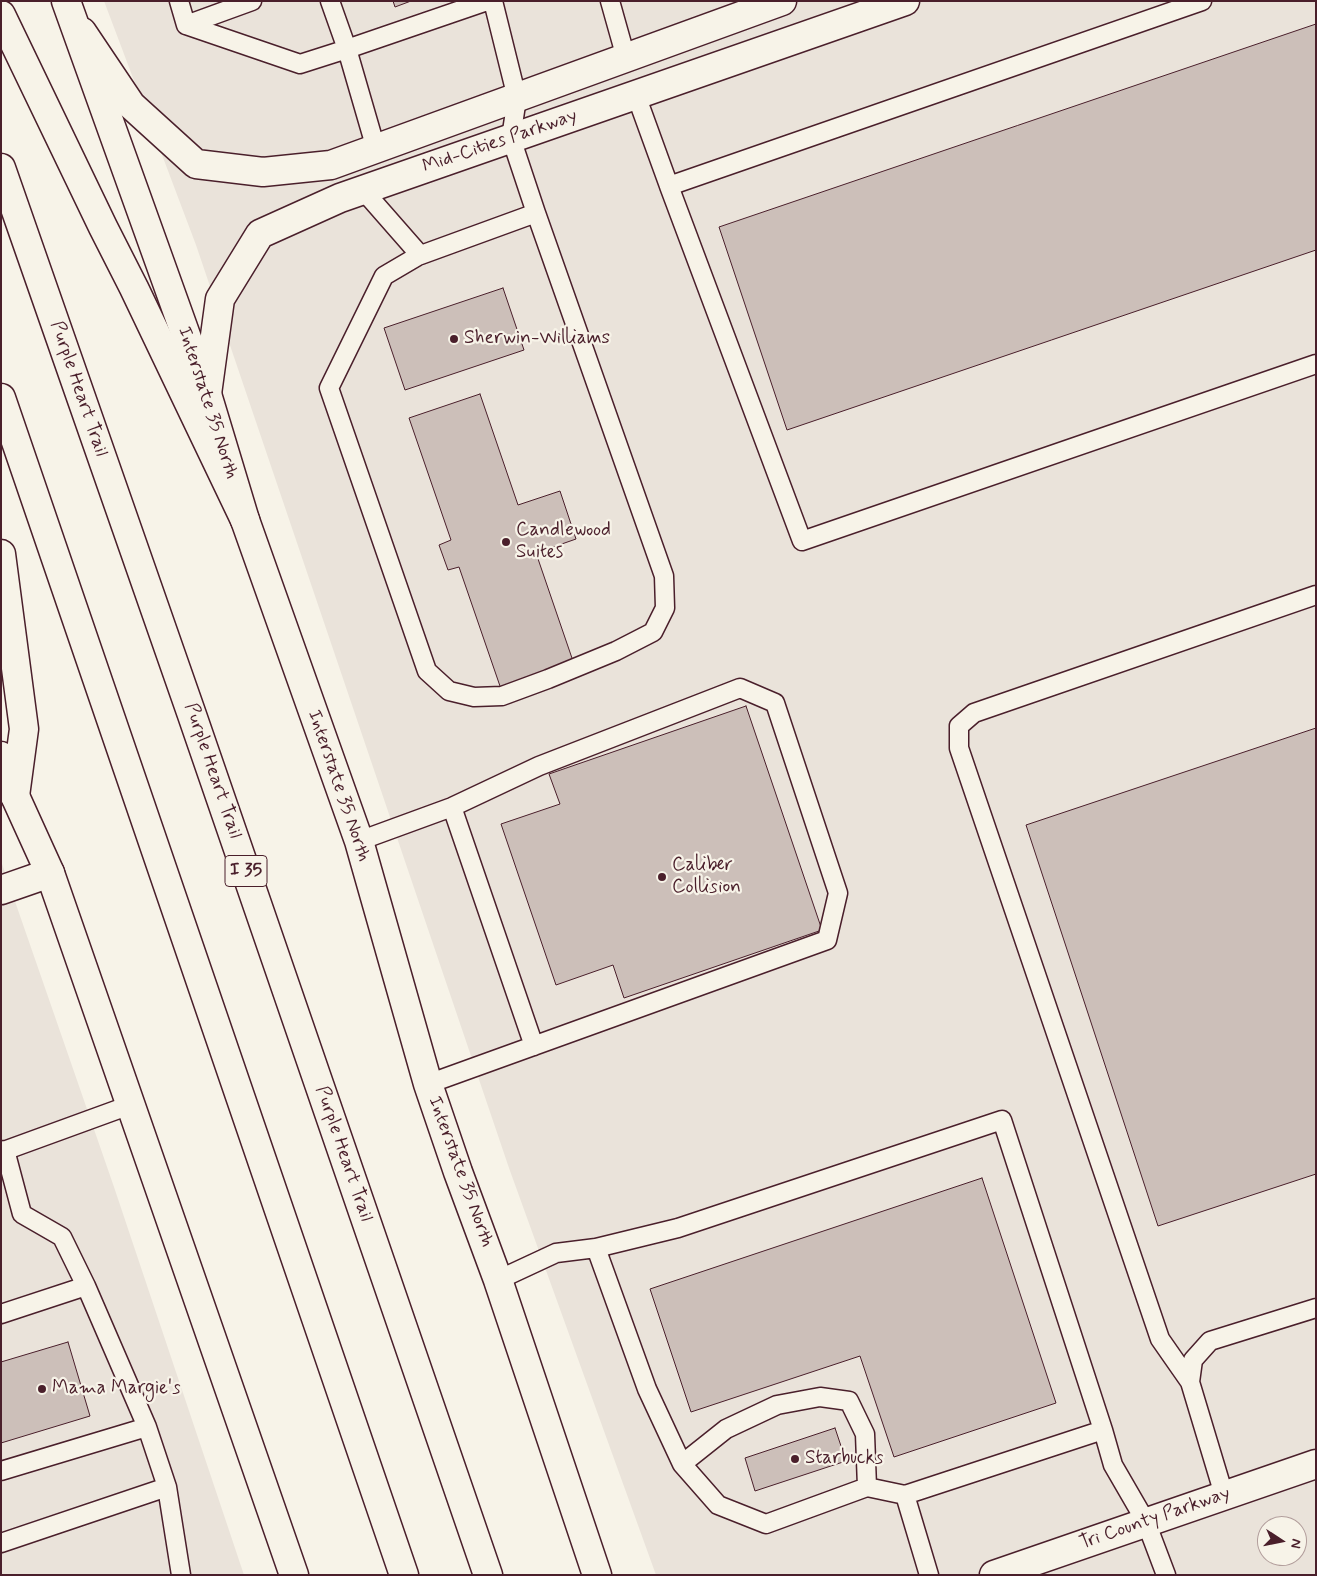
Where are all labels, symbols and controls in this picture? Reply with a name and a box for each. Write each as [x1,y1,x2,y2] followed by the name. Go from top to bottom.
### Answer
[420,105,580,179] street label: Mid-Cities Parkway
[44,318,112,460] street label: Purple Heart Trail
[172,324,242,482] street label: Interstate 35 North
[464,328,610,350] place label: Sherwin-Williams
[448,333,460,345] marker: Sherwin-Williams
[516,520,611,564] place label: Candlewood Suites
[500,536,512,548] marker: Candlewood Suites
[178,700,246,842] street label: Purple Heart Trail
[301,707,375,865] street label: Interstate 35 North
[672,855,741,899] place label: Caliber Collision
[225,856,267,886] road number: I 35
[656,871,668,883] marker: Caliber Collision
[309,1083,377,1225] street label: Purple Heart Trail
[422,1094,498,1250] street label: Interstate 35 North
[52,1378,181,1400] place label: Mama Margie's
[36,1383,48,1395] marker: Mama Margie's
[805,1448,883,1470] place label: Starbucks
[789,1453,801,1465] marker: Starbucks
[1077,1483,1233,1555] street label: Tri County Parkway
[1257,1516,1307,1566] north arrow
[1286,1537,1305,1550] text: N

